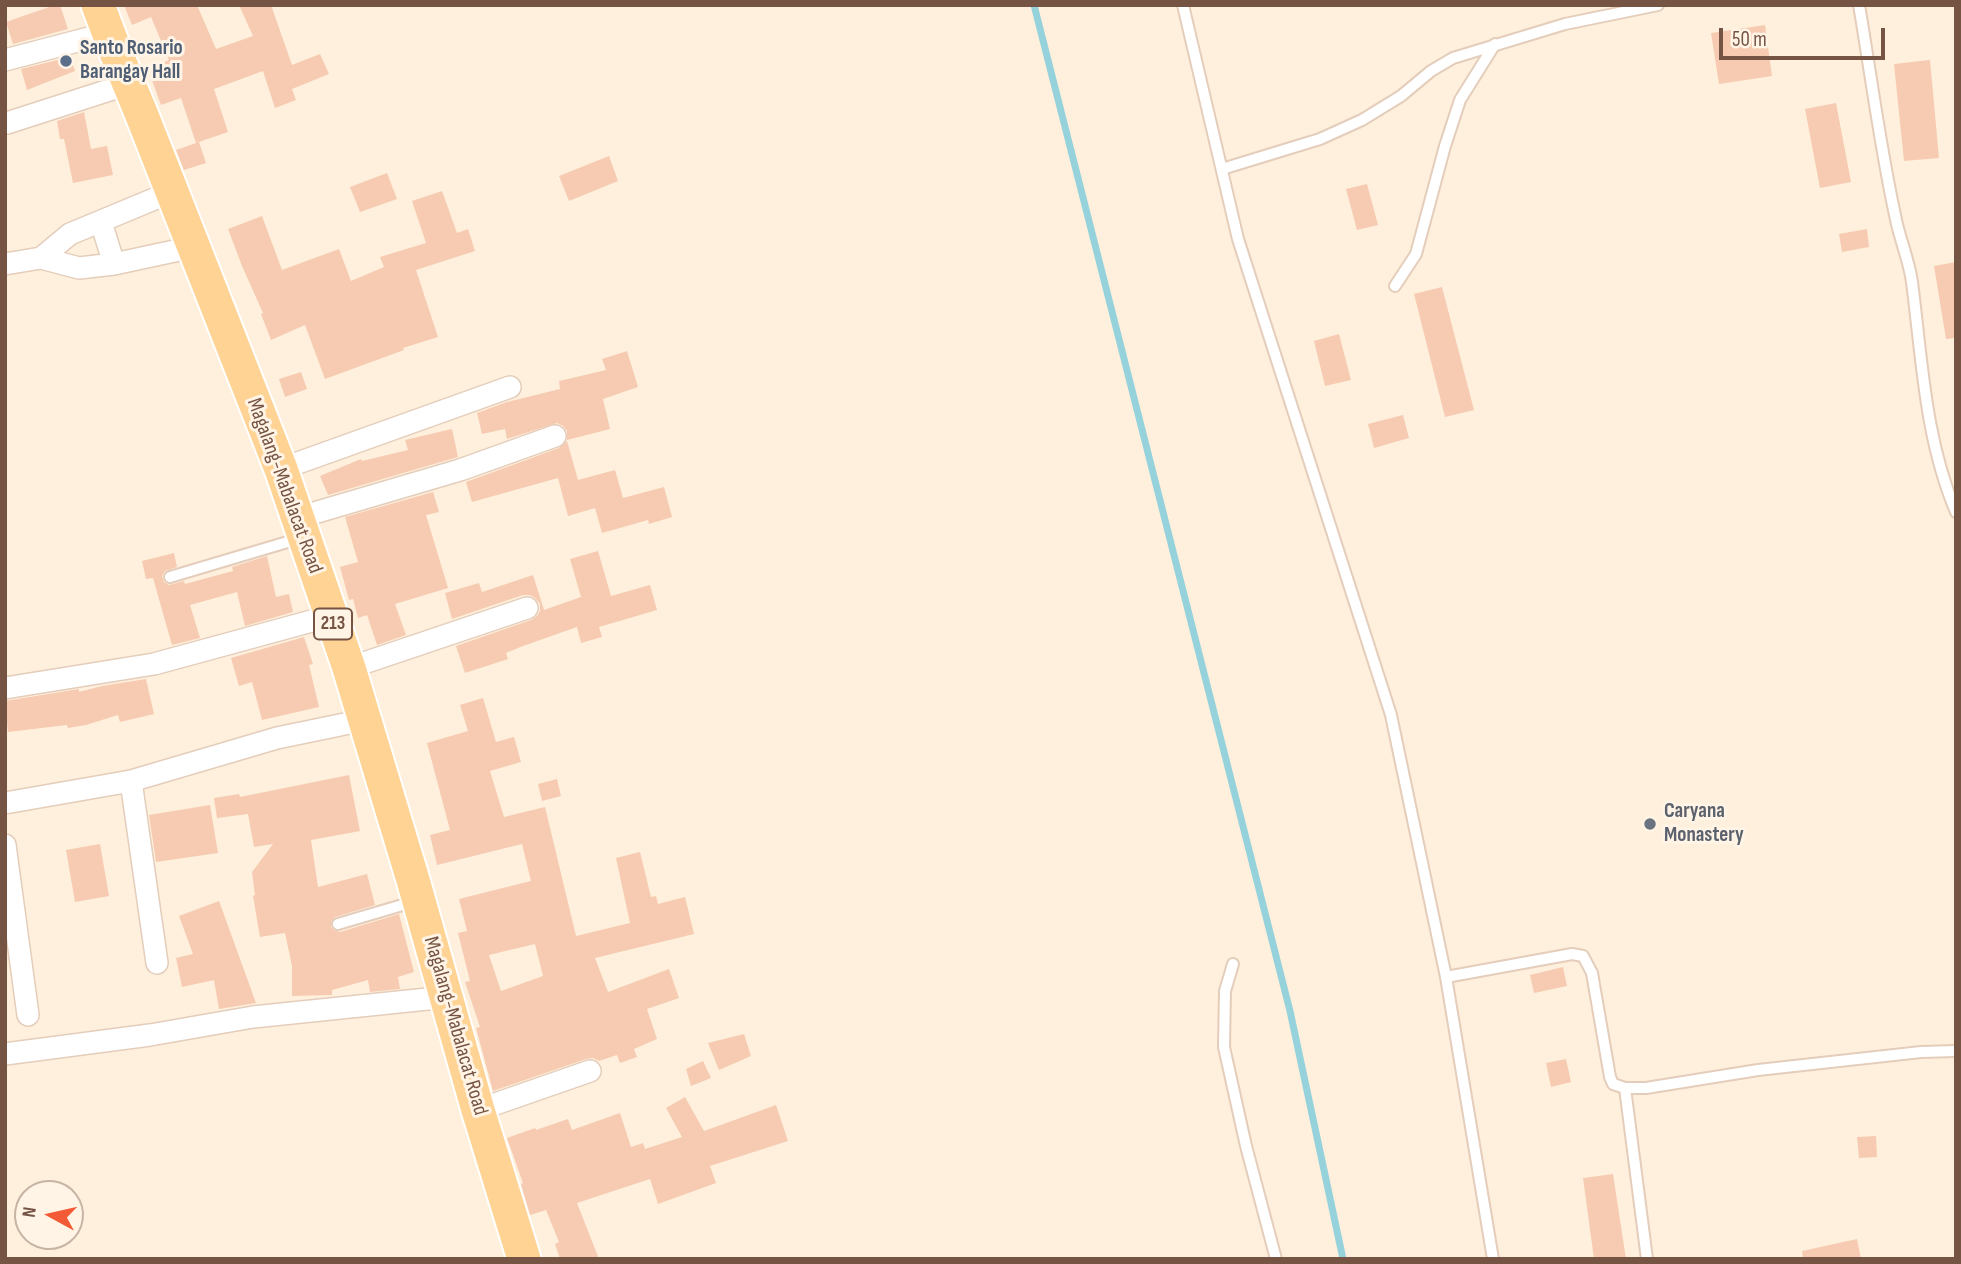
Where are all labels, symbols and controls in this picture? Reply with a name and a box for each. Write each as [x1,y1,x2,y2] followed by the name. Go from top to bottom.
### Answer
[1723,14,1889,58] scale bar
[1732,27,1767,52] text: 50 m
[80,36,183,86] place label: Santo Rosario Barangay Hall
[58,53,74,69] marker: Santo Rosario Barangay Hall
[241,395,327,577] street label: Magalang-Mabalacat Road
[314,608,352,639] road number: 213
[1664,799,1744,849] place label: Caryana Monastery
[1642,816,1658,832] marker: Caryana Monastery
[417,934,493,1118] street label: Magalang-Mabalacat Road
[14,1180,84,1250] north arrow
[18,1206,42,1219] text: N

